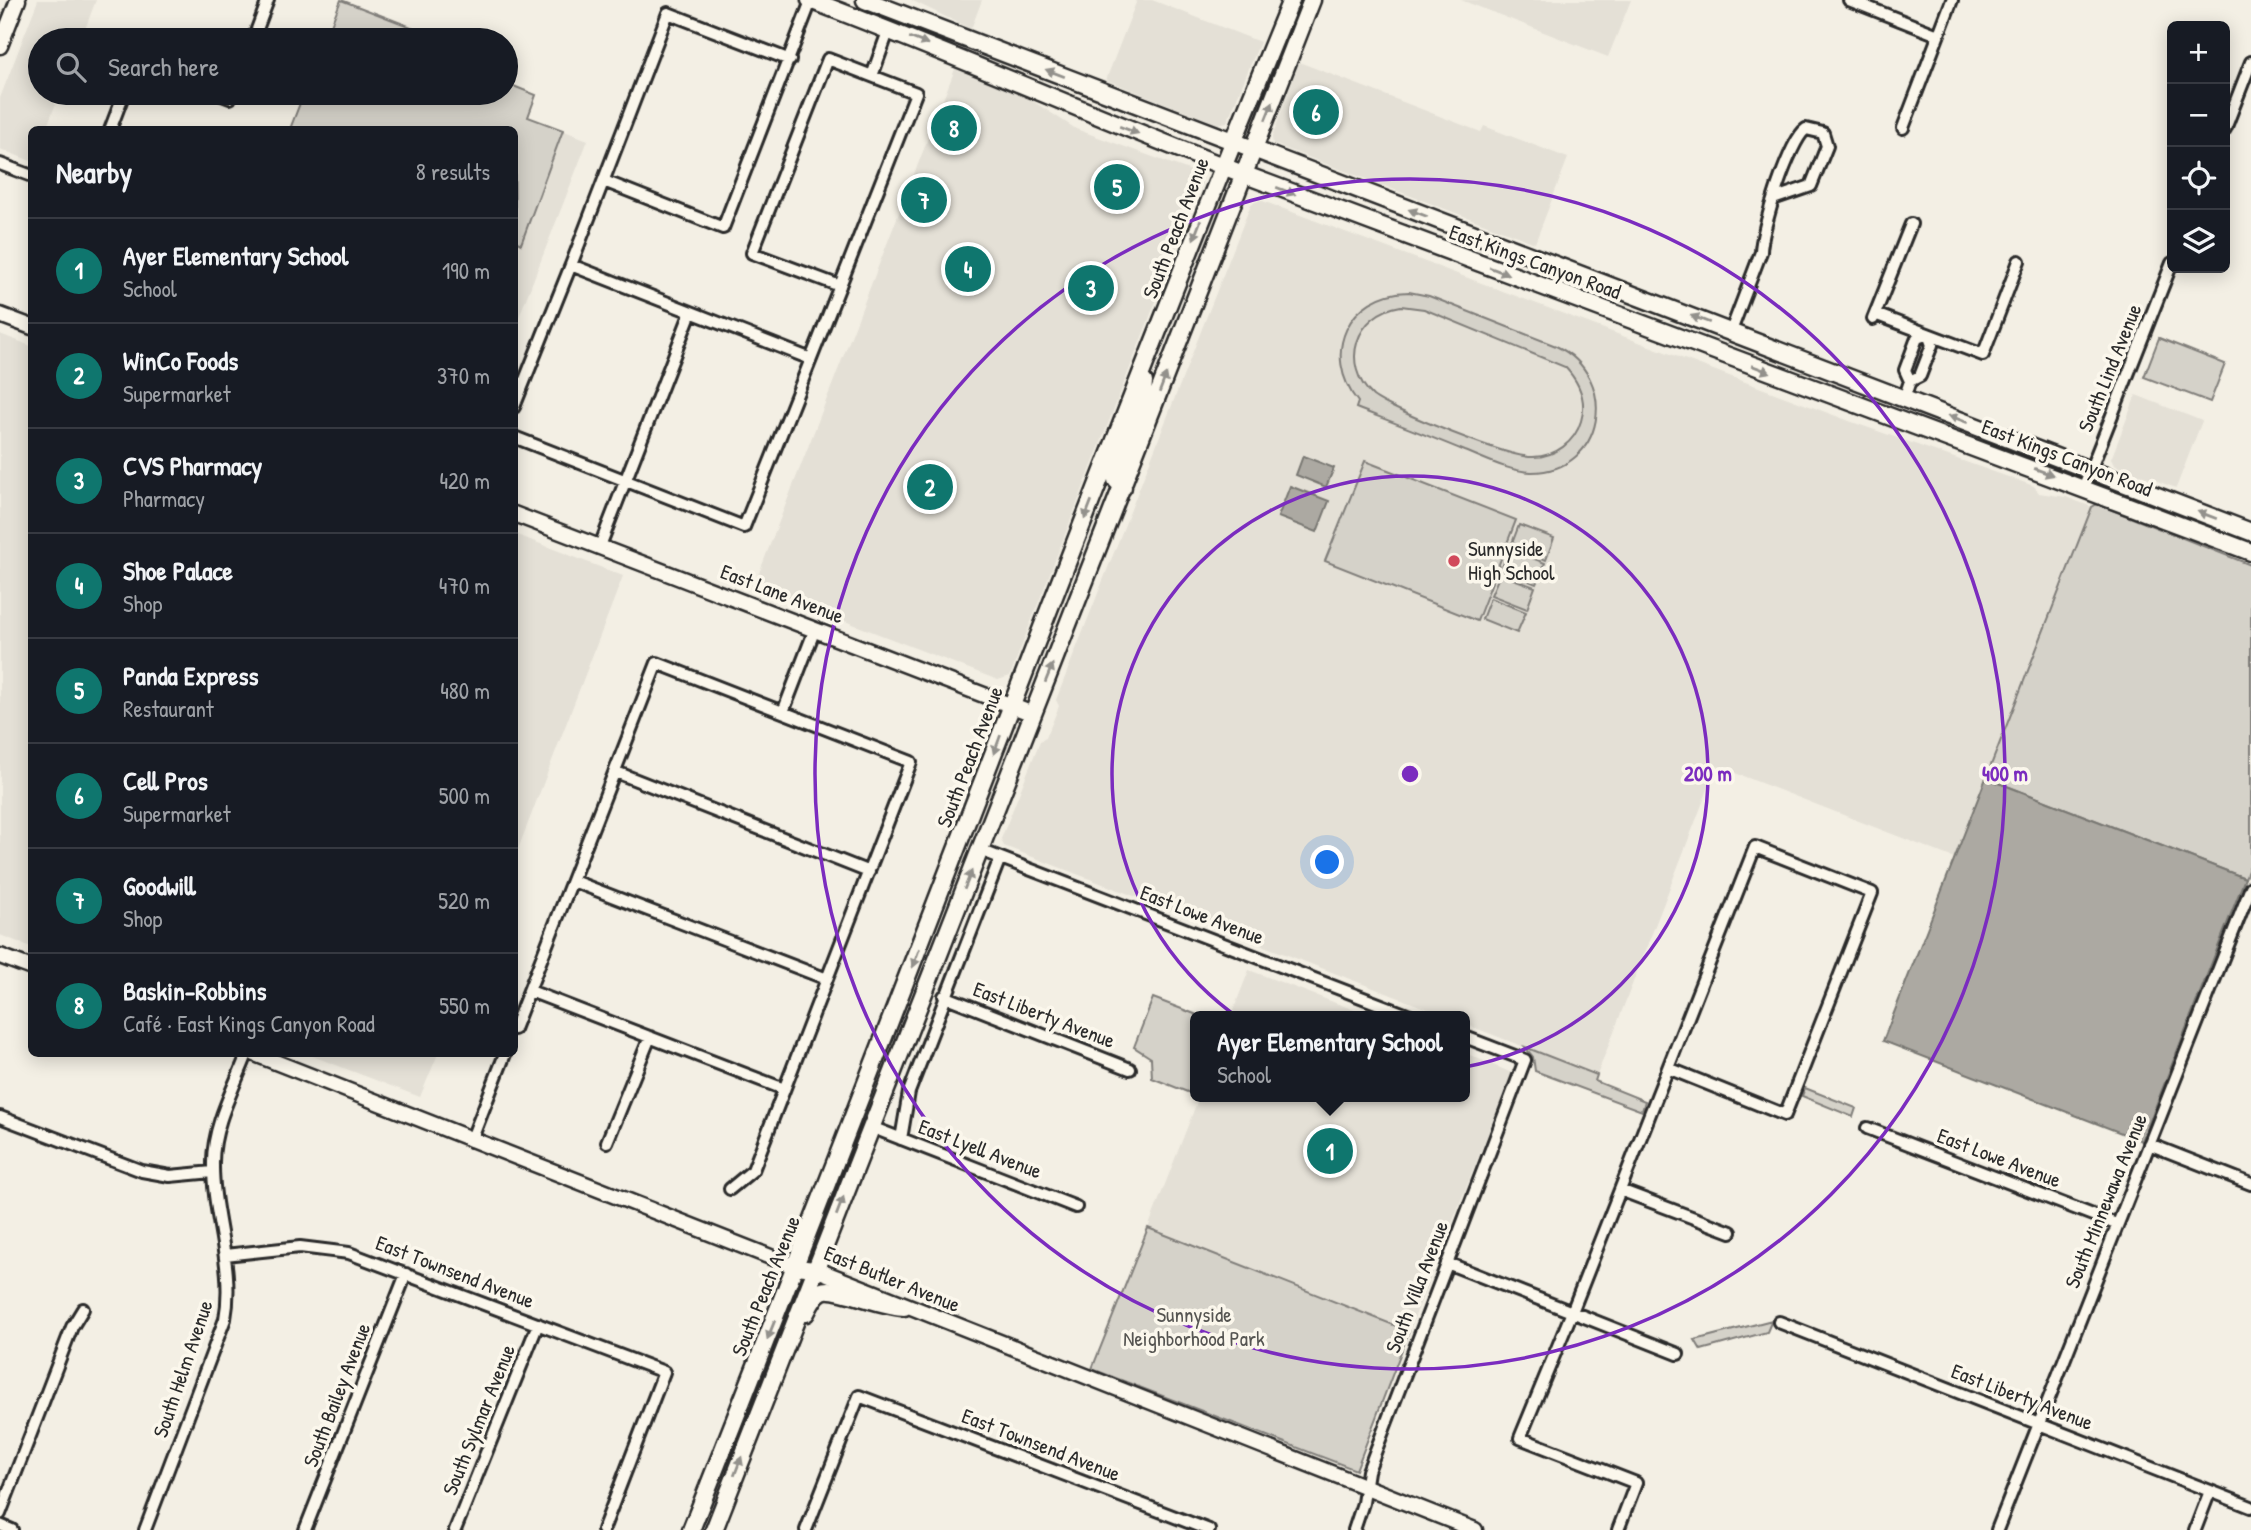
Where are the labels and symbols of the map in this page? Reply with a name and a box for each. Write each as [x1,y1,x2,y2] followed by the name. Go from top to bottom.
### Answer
[909,36,930,47] one-way arrow
[1044,68,1065,79] one-way arrow
[1293,86,1339,138] pin: 6
[1263,101,1275,121] one-way arrow
[931,102,977,154] pin: 8
[1118,124,1139,135] one-way arrow
[1135,153,1216,303] street label: South Peach Avenue
[1094,161,1140,213] pin: 5
[901,174,947,226] pin: 7
[1276,185,1297,196] one-way arrow
[1408,208,1429,219] one-way arrow
[1445,217,1625,306] street label: East Kings Canyon Road
[1192,219,1203,240] one-way arrow
[945,243,991,295] pin: 4
[1068,262,1114,314] pin: 3
[1489,266,1510,277] one-way arrow
[2071,299,2148,436] street label: South Lind Avenue
[1689,314,1710,325] one-way arrow
[1751,364,1772,375] one-way arrow
[1158,373,1169,394] one-way arrow
[1978,412,2157,503] street label: East Kings Canyon Road
[1947,414,1968,425] one-way arrow
[907,461,953,513] pin: 2
[2034,466,2055,477] one-way arrow
[1083,500,1094,521] one-way arrow
[2197,510,2218,521] one-way arrow
[1468,534,1555,587] place label: Sunnyside High School
[1446,553,1462,569] marker: Sunnyside High School
[716,557,848,630] street label: East Lane Avenue
[1044,662,1055,683] one-way arrow
[929,682,1010,832] street label: South Peach Avenue
[991,735,1002,756] one-way arrow
[1684,759,1732,788] text: 200 m
[1982,759,2028,788] text: 400 m
[1398,762,1422,786] centre of rings
[1310,845,1344,879] your location
[962,869,973,890] one-way arrow
[1136,878,1268,951] street label: East Lowe Avenue
[910,947,921,968] one-way arrow
[969,974,1119,1055] street label: East Liberty Avenue
[2057,1109,2154,1292] street label: South Minnewawa Avenue
[914,1112,1046,1185] street label: East Lyell Avenue
[1933,1121,2065,1194] street label: East Lowe Avenue
[1307,1125,1353,1177] pin: 1
[834,1195,845,1216] one-way arrow
[724,1211,807,1360] street label: South Peach Avenue
[1378,1217,1455,1357] street label: South Villa Avenue
[372,1228,539,1315] street label: East Townsend Avenue
[820,1238,964,1319] street label: East Butler Avenue
[145,1296,220,1441] street label: South Helm Avenue
[1123,1300,1265,1353] park label: Sunnyside Neighborhood Park
[296,1319,377,1471] street label: South Bailey Avenue
[765,1320,776,1341] one-way arrow
[435,1340,522,1499] street label: South Sylmar Avenue
[1947,1356,2097,1437] street label: East Liberty Avenue
[958,1401,1125,1488] street label: East Townsend Avenue
[733,1456,744,1477] one-way arrow

